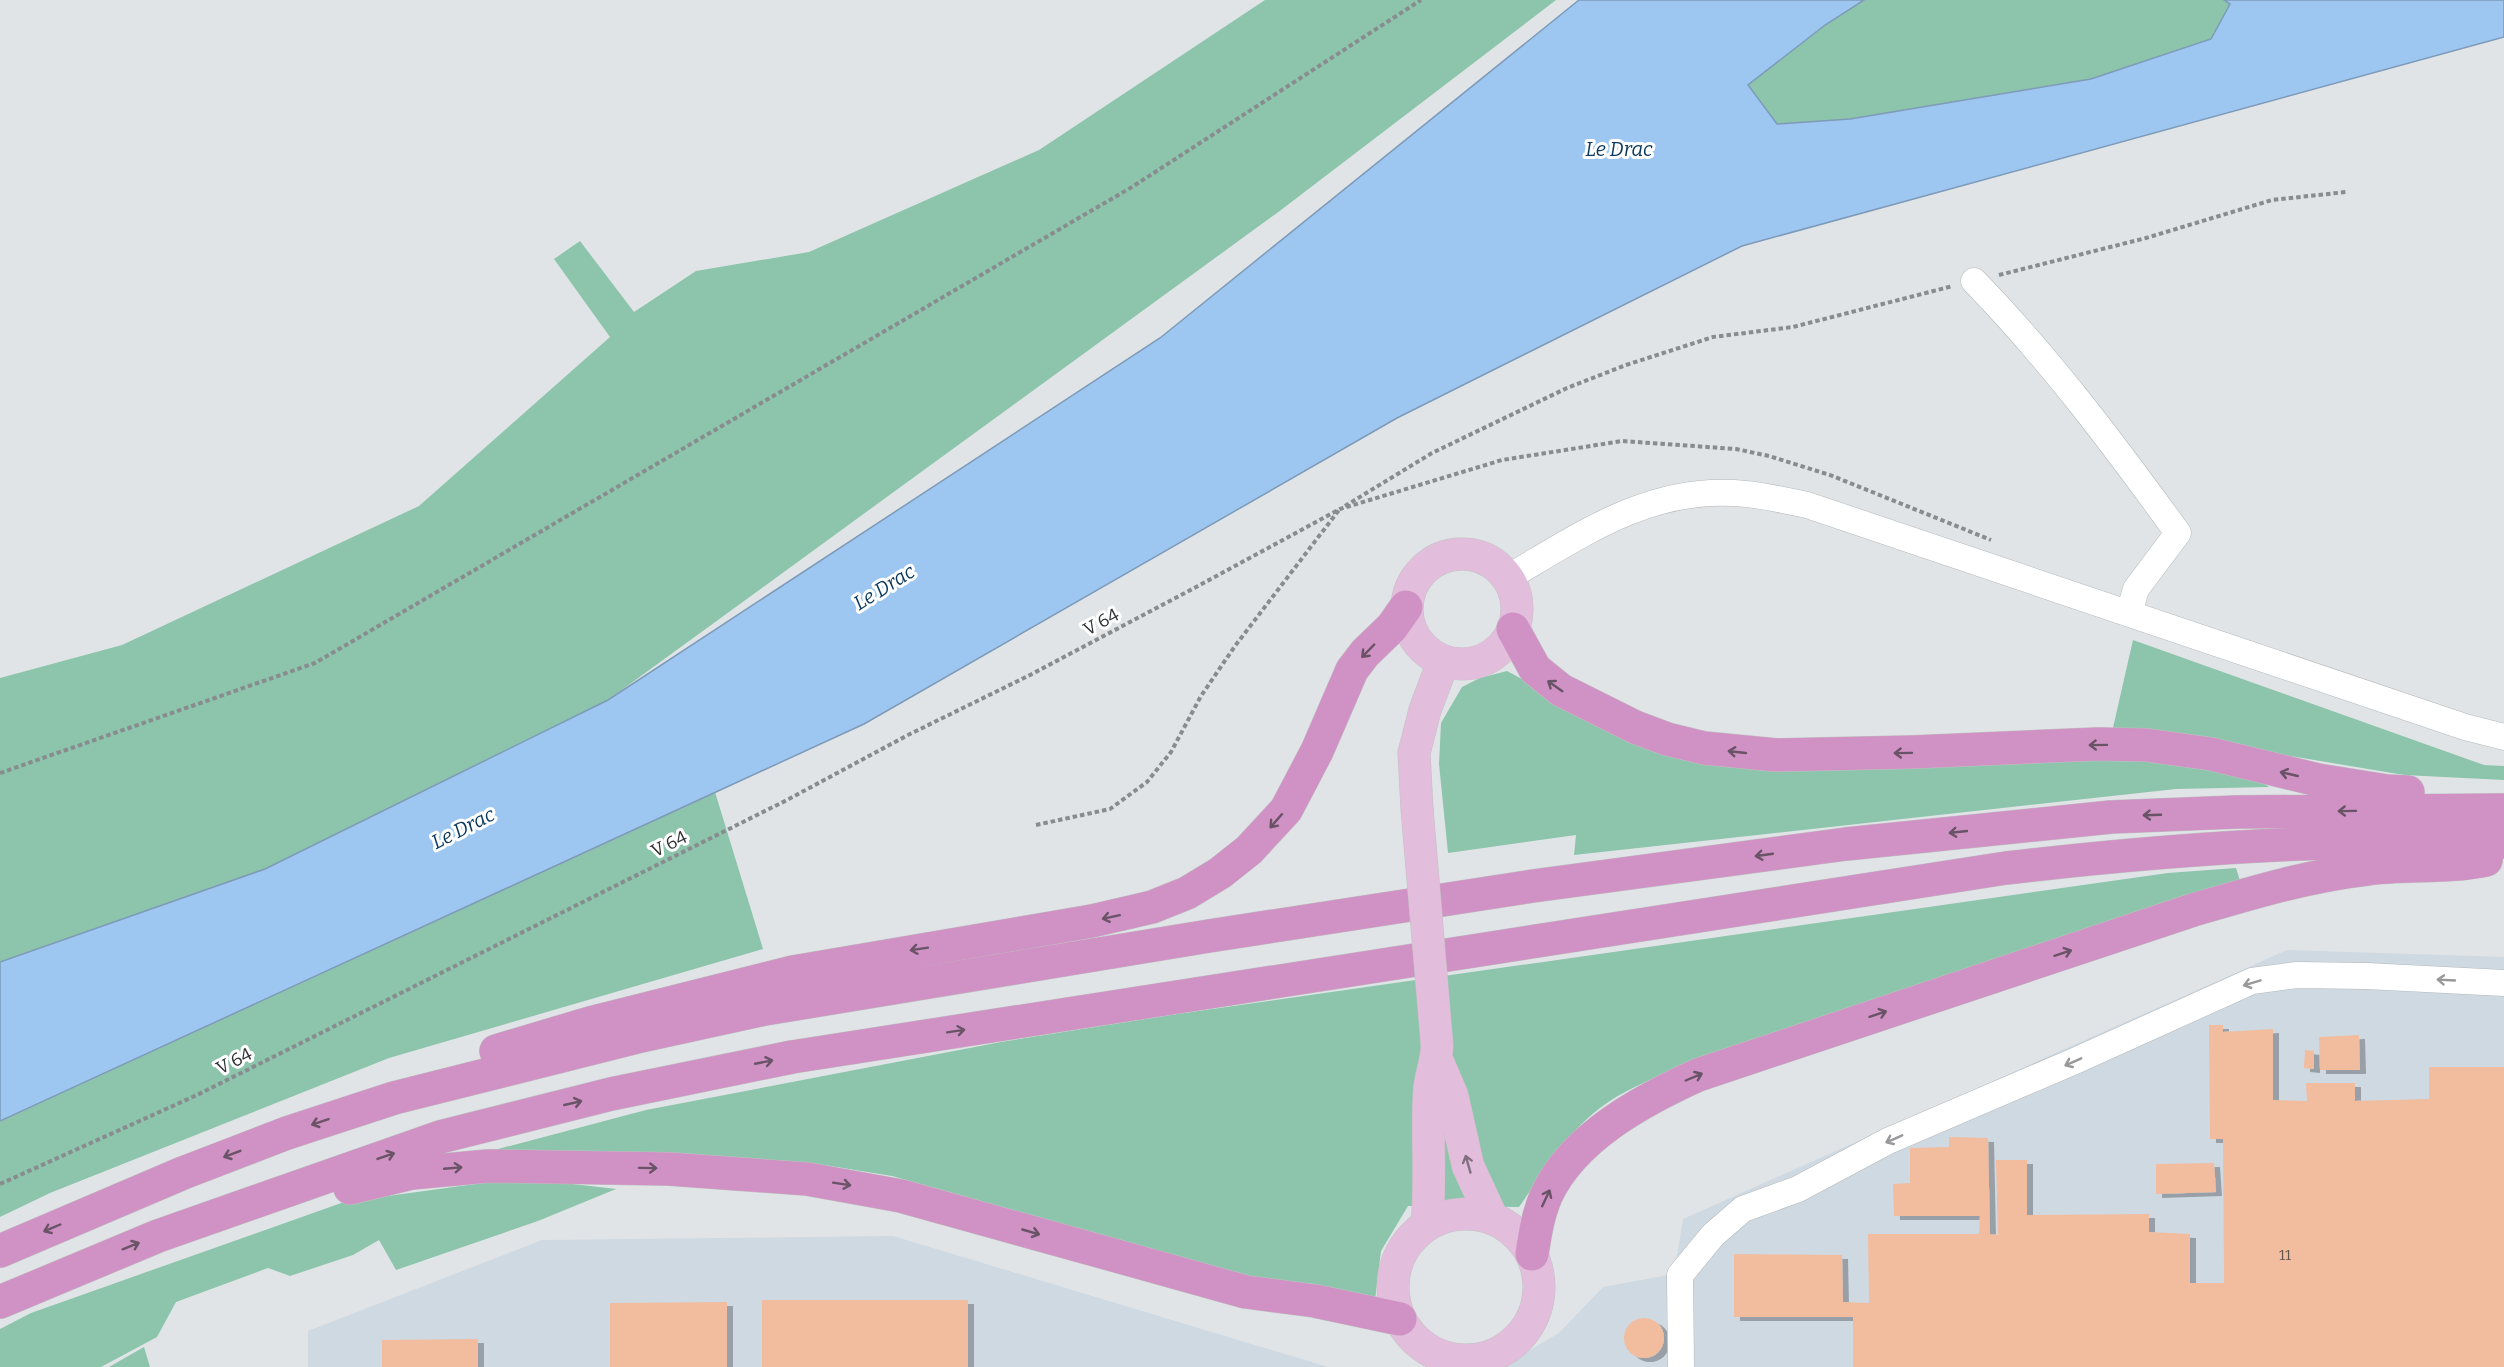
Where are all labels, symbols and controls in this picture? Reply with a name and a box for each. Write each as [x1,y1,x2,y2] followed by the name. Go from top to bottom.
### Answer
[1585,137,1653,161] water label: Le Drac
[849,559,919,615] water label: Le Drac
[1079,603,1123,640] street label: V 64
[1361,643,1375,658] one-way arrow
[1548,680,1564,692] one-way arrow
[2088,739,2108,751] one-way arrow
[1727,746,1747,757] one-way arrow
[1893,747,1913,758] one-way arrow
[2280,767,2299,779] one-way arrow
[427,802,499,854] water label: Le Drac
[2338,805,2358,816] one-way arrow
[2143,810,2163,821] one-way arrow
[1269,813,1283,828] one-way arrow
[647,826,691,862] street label: V 64
[1949,827,1968,838] one-way arrow
[1755,850,1775,861] one-way arrow
[1102,912,1121,923] one-way arrow
[909,944,929,955] one-way arrow
[2053,946,2072,957] one-way arrow
[2436,975,2456,986] one-way arrow
[2242,978,2261,989] one-way arrow
[1868,1007,1887,1018] one-way arrow
[946,1025,966,1036] one-way arrow
[212,1043,256,1079] street label: V 64
[754,1056,773,1067] one-way arrow
[2065,1057,2083,1068] one-way arrow
[1684,1071,1702,1082] one-way arrow
[563,1097,583,1108] one-way arrow
[311,1117,330,1128] one-way arrow
[1886,1134,1904,1145] one-way arrow
[224,1149,242,1160] one-way arrow
[376,1150,395,1161] one-way arrow
[1462,1155,1473,1174] one-way arrow
[638,1162,658,1174] one-way arrow
[443,1163,463,1174] one-way arrow
[832,1179,852,1190] one-way arrow
[1541,1190,1553,1208] one-way arrow
[43,1223,62,1234] one-way arrow
[1021,1227,1040,1238] one-way arrow
[122,1240,140,1251] one-way arrow
[2279,1246,2291,1264] house number: 11

